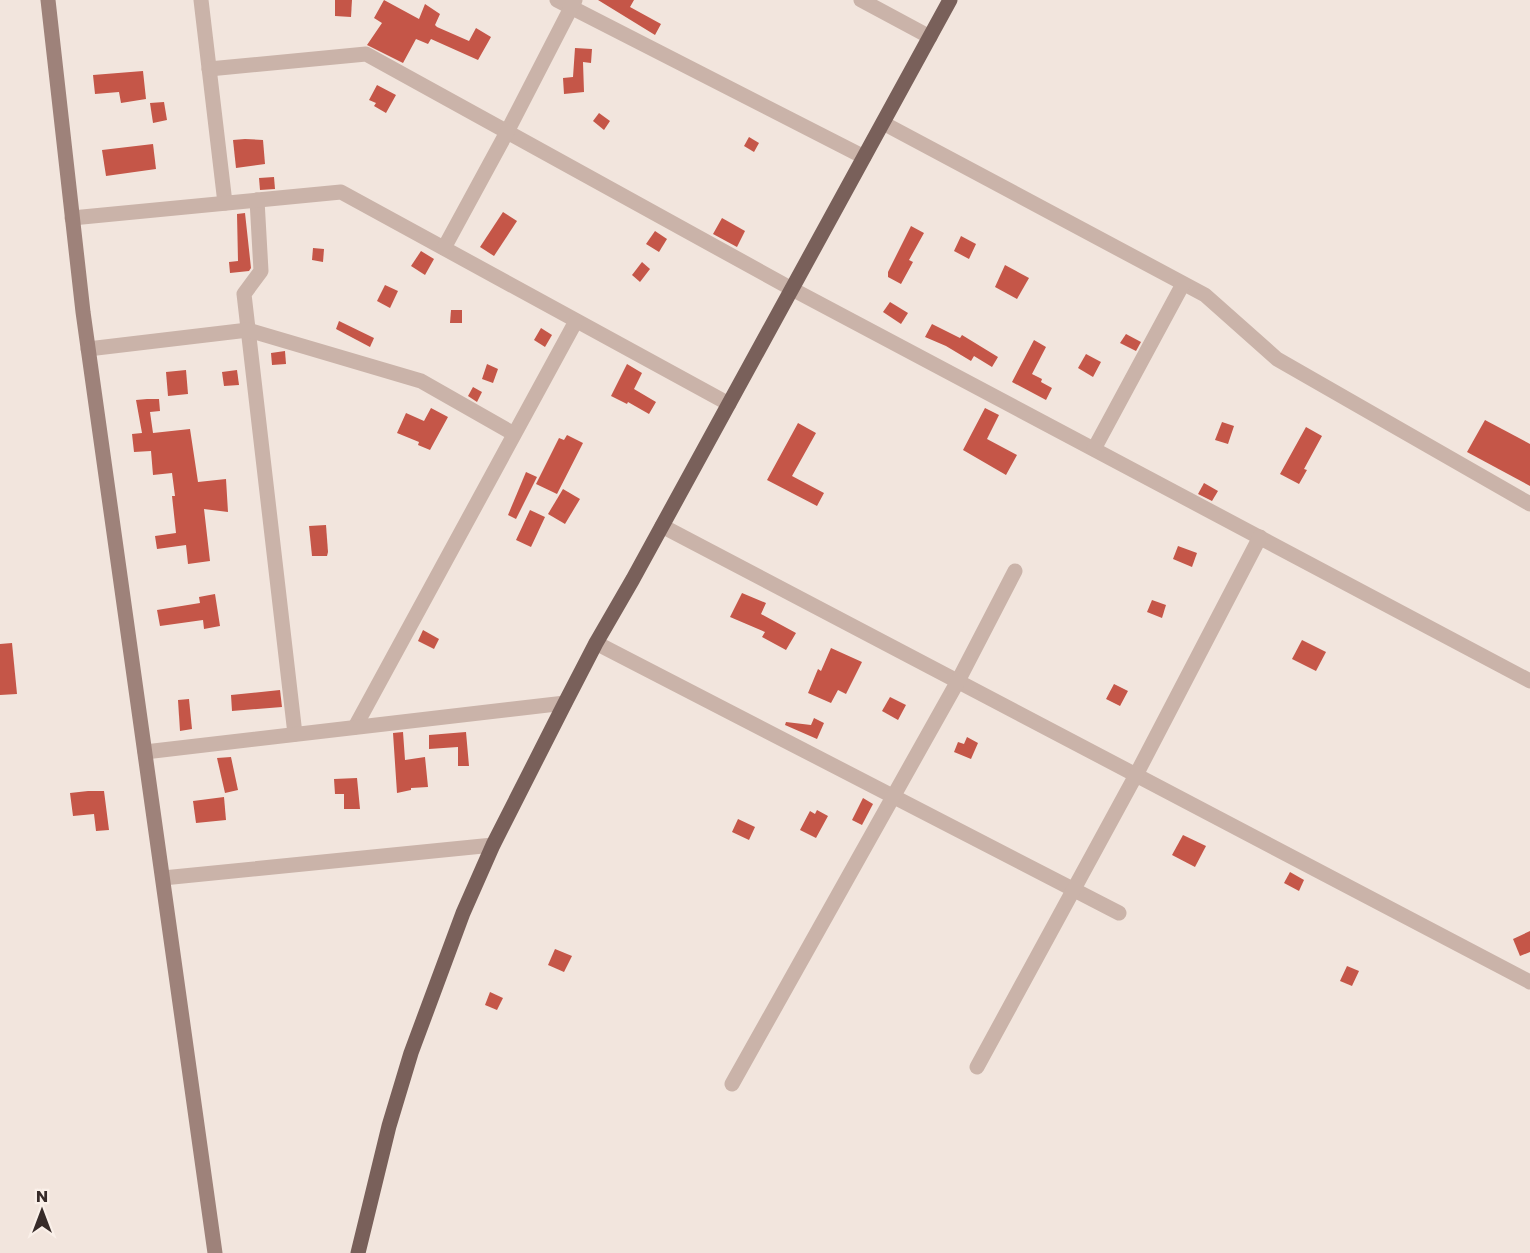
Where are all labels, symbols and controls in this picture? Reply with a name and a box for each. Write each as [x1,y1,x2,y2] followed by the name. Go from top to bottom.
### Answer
[12,1181,72,1241] north arrow
[36,1185,48,1208] text: N

